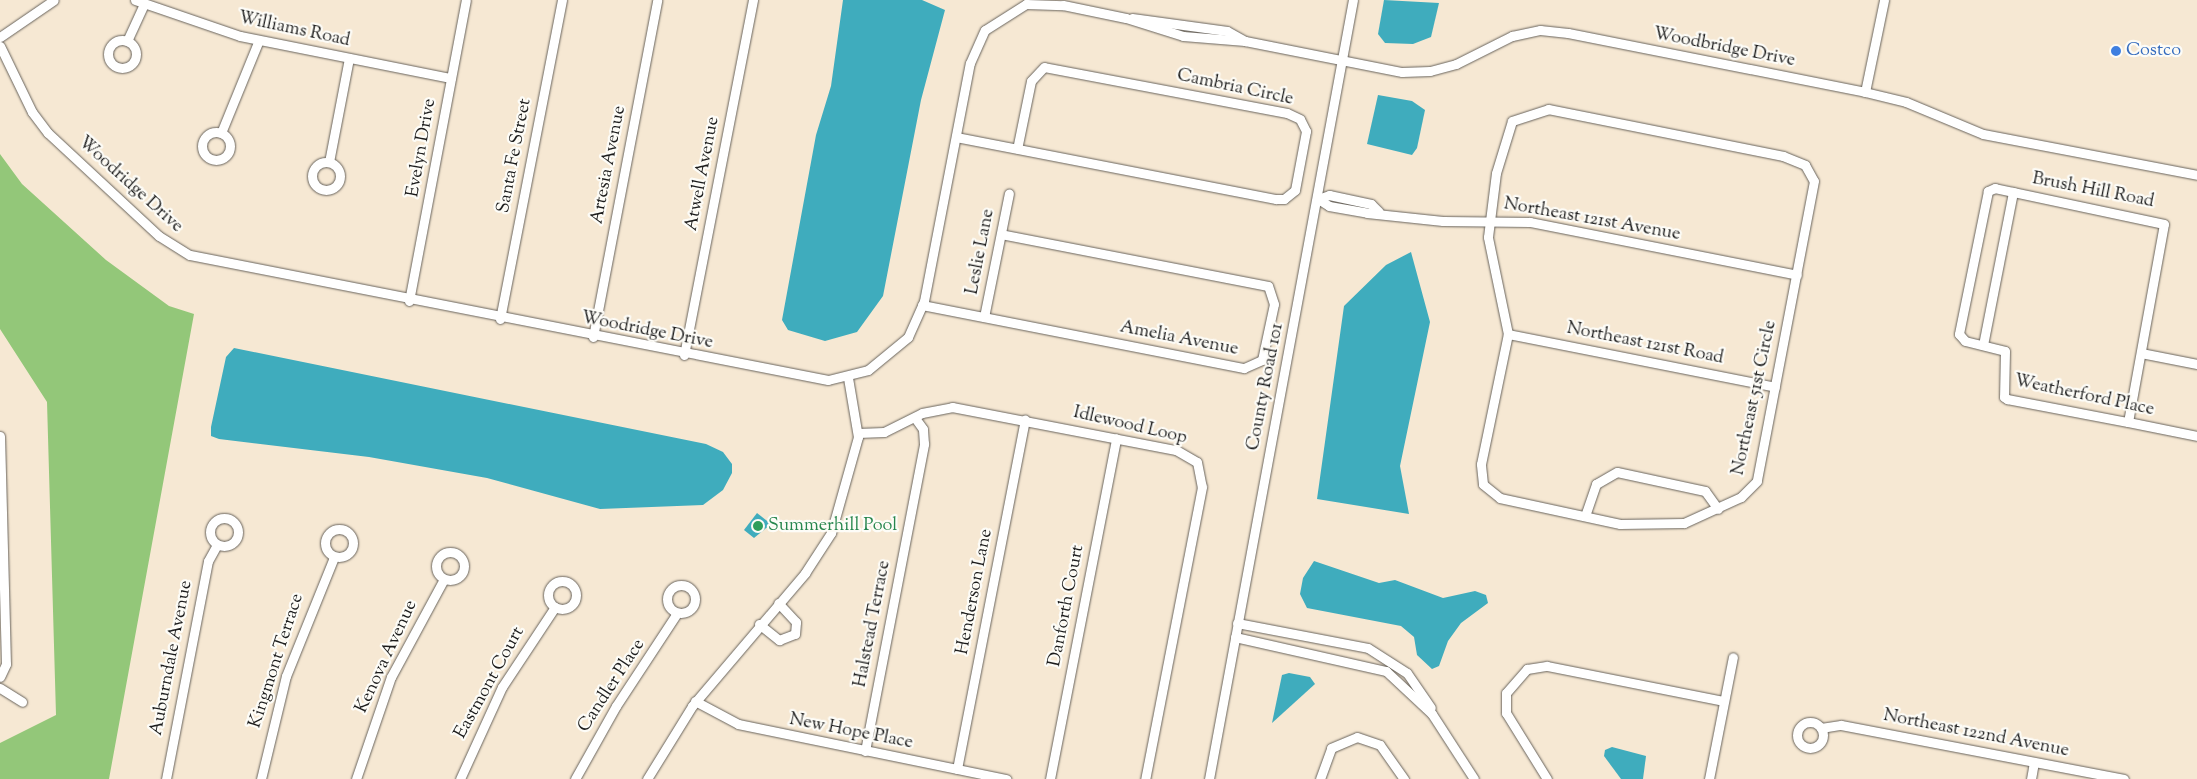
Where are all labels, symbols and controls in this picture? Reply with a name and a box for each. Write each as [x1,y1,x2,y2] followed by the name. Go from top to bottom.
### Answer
[236,8,352,52] street label: Williams Road
[1651,24,1797,72] street label: Woodbridge Drive
[2126,40,2181,62] place label: Costco
[2110,45,2122,57] marker: Costco
[1175,65,1295,111] street label: Cambria Circle
[403,97,441,199] street label: Evelyn Drive
[493,97,537,215] street label: Santa Fe Street
[587,104,631,226] street label: Artesia Avenue
[681,115,725,233] street label: Atwell Avenue
[73,132,187,238] street label: Woodridge Drive
[2030,169,2156,213] street label: Brush Hill Road
[1502,194,1682,246] street label: Northeast 121st Avenue
[962,207,1000,297] street label: Leslie Lane
[579,308,715,354] street label: Woodridge Drive
[1118,317,1240,361] street label: Amelia Avenue
[1565,318,1725,370] street label: Northeast 121st Road
[1728,319,1782,477] street label: Northeast 51st Circle
[1243,321,1289,453] street label: County Road 101
[2012,371,2156,421] street label: Weatherford Place
[1071,402,1189,450] street label: Idlewood Loop
[768,515,897,537] place label: Summerhill Pool
[752,520,764,532] marker: Summerhill Pool
[952,527,998,657] street label: Henderson Lane
[1045,543,1089,669] street label: Danforth Court
[850,559,896,689] street label: Halstead Terrace
[146,579,198,737] street label: Auburndale Avenue
[245,591,309,731] street label: Kingmont Terrace
[351,597,423,717] street label: Kenova Avenue
[450,623,530,743] street label: Eastmont Court
[574,635,650,737] street label: Candler Place
[1881,705,2071,763] street label: Northeast 122nd Avenue
[787,709,915,755] street label: New Hope Place

